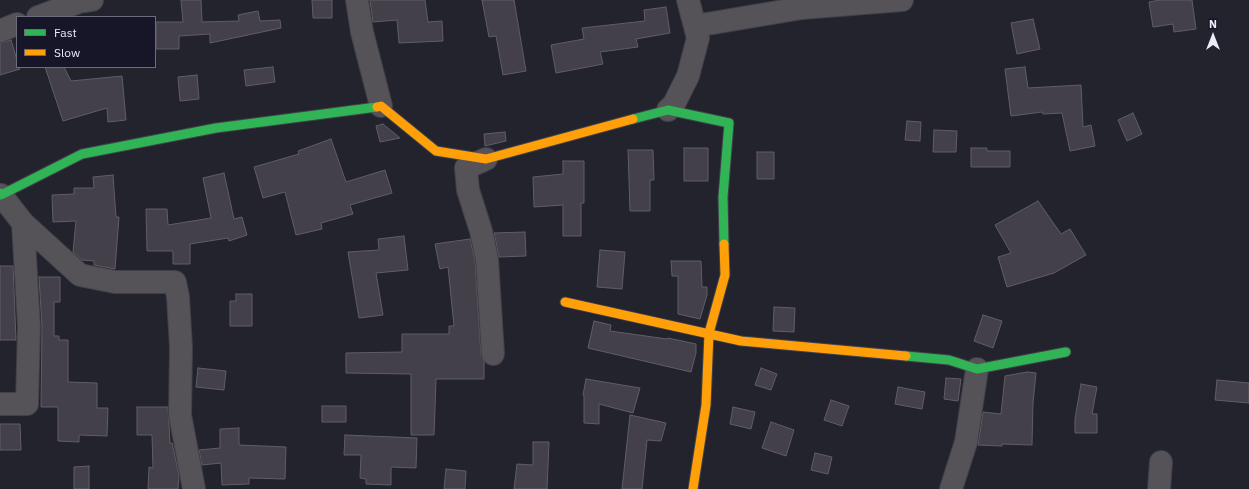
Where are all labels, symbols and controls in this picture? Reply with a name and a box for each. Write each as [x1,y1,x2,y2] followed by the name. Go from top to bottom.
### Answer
[16,16,156,68] legend
[1193,16,1233,56] north arrow
[1209,17,1217,31] text: N
[54,25,77,40] text: Fast
[54,45,80,60] text: Slow

